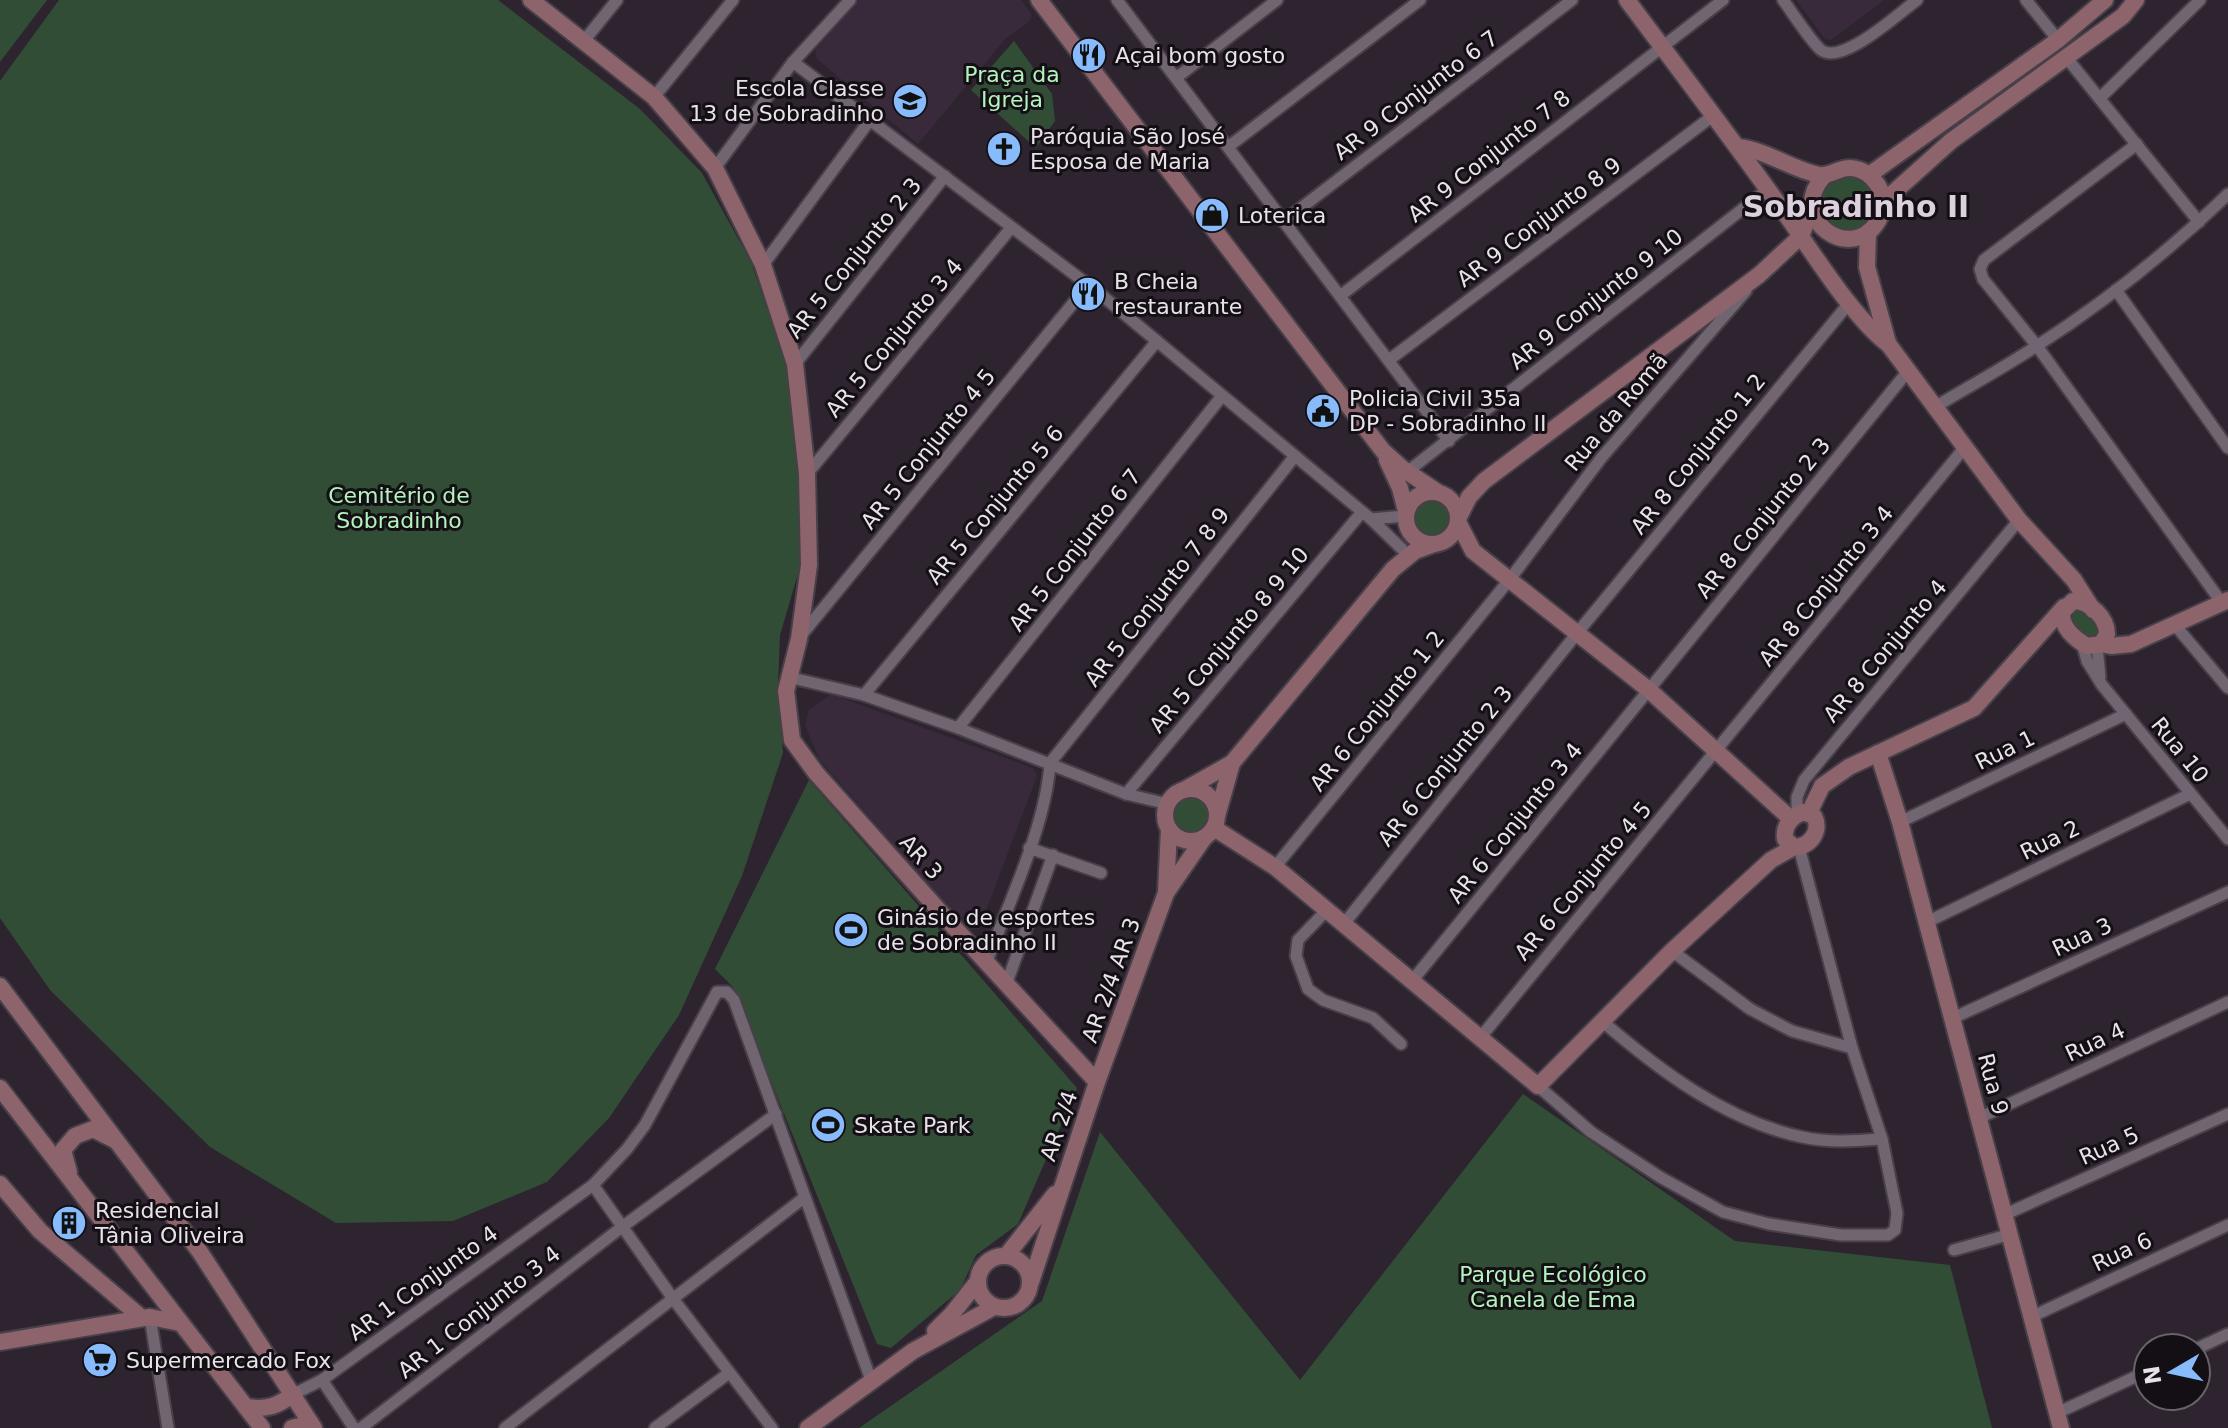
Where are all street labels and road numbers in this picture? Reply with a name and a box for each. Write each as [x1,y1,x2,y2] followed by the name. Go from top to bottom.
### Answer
[1329,25,1503,165] street label: AR 9 Conjunto 6 7
[1403,85,1575,227] street label: AR 9 Conjunto 7 8
[1452,152,1626,292] street label: AR 9 Conjunto 8 9
[782,173,926,343] street label: AR 5 Conjunto 2 3
[1504,224,1688,374] street label: AR 9 Conjunto 9 10
[820,254,968,422] street label: AR 5 Conjunto 3 4
[1560,348,1672,476] street label: Rua da Romã
[856,364,1000,534] street label: AR 5 Conjunto 4 5
[1626,369,1770,539] street label: AR 8 Conjunto 1 2
[921,421,1069,589] street label: AR 5 Conjunto 5 6
[1691,433,1835,603] street label: AR 8 Conjunto 2 3
[1004,464,1146,636] street label: AR 5 Conjunto 6 7
[1754,501,1898,671] street label: AR 8 Conjunto 3 4
[1079,503,1235,691] street label: AR 5 Conjunto 7 8 9
[1144,542,1314,738] street label: AR 5 Conjunto 8 9 10
[1818,575,1952,727] street label: AR 8 Conjunto 4
[1305,626,1449,796] street label: AR 6 Conjunto 1 2
[1373,681,1517,851] street label: AR 6 Conjunto 2 3
[2146,712,2214,788] street label: Rua 10
[1971,725,2039,775] street label: Rua 1
[1443,738,1587,908] street label: AR 6 Conjunto 3 4
[1509,797,1657,965] street label: AR 6 Conjunto 4 5
[2016,815,2084,865] street label: Rua 2
[895,830,947,884] street label: AR 3
[2048,912,2116,962] street label: Rua 3
[1077,914,1145,1046] street label: AR 2/4 AR 3
[2061,1017,2129,1067] street label: Rua 4
[1973,1050,2013,1118] street label: Rua 9
[1035,1088,1083,1164] street label: AR 2/4
[2075,1122,2143,1170] street label: Rua 5
[344,1221,502,1345] street label: AR 1 Conjunto 4
[2088,1227,2156,1277] street label: Rua 6
[393,1241,565,1383] street label: AR 1 Conjunto 3 4

